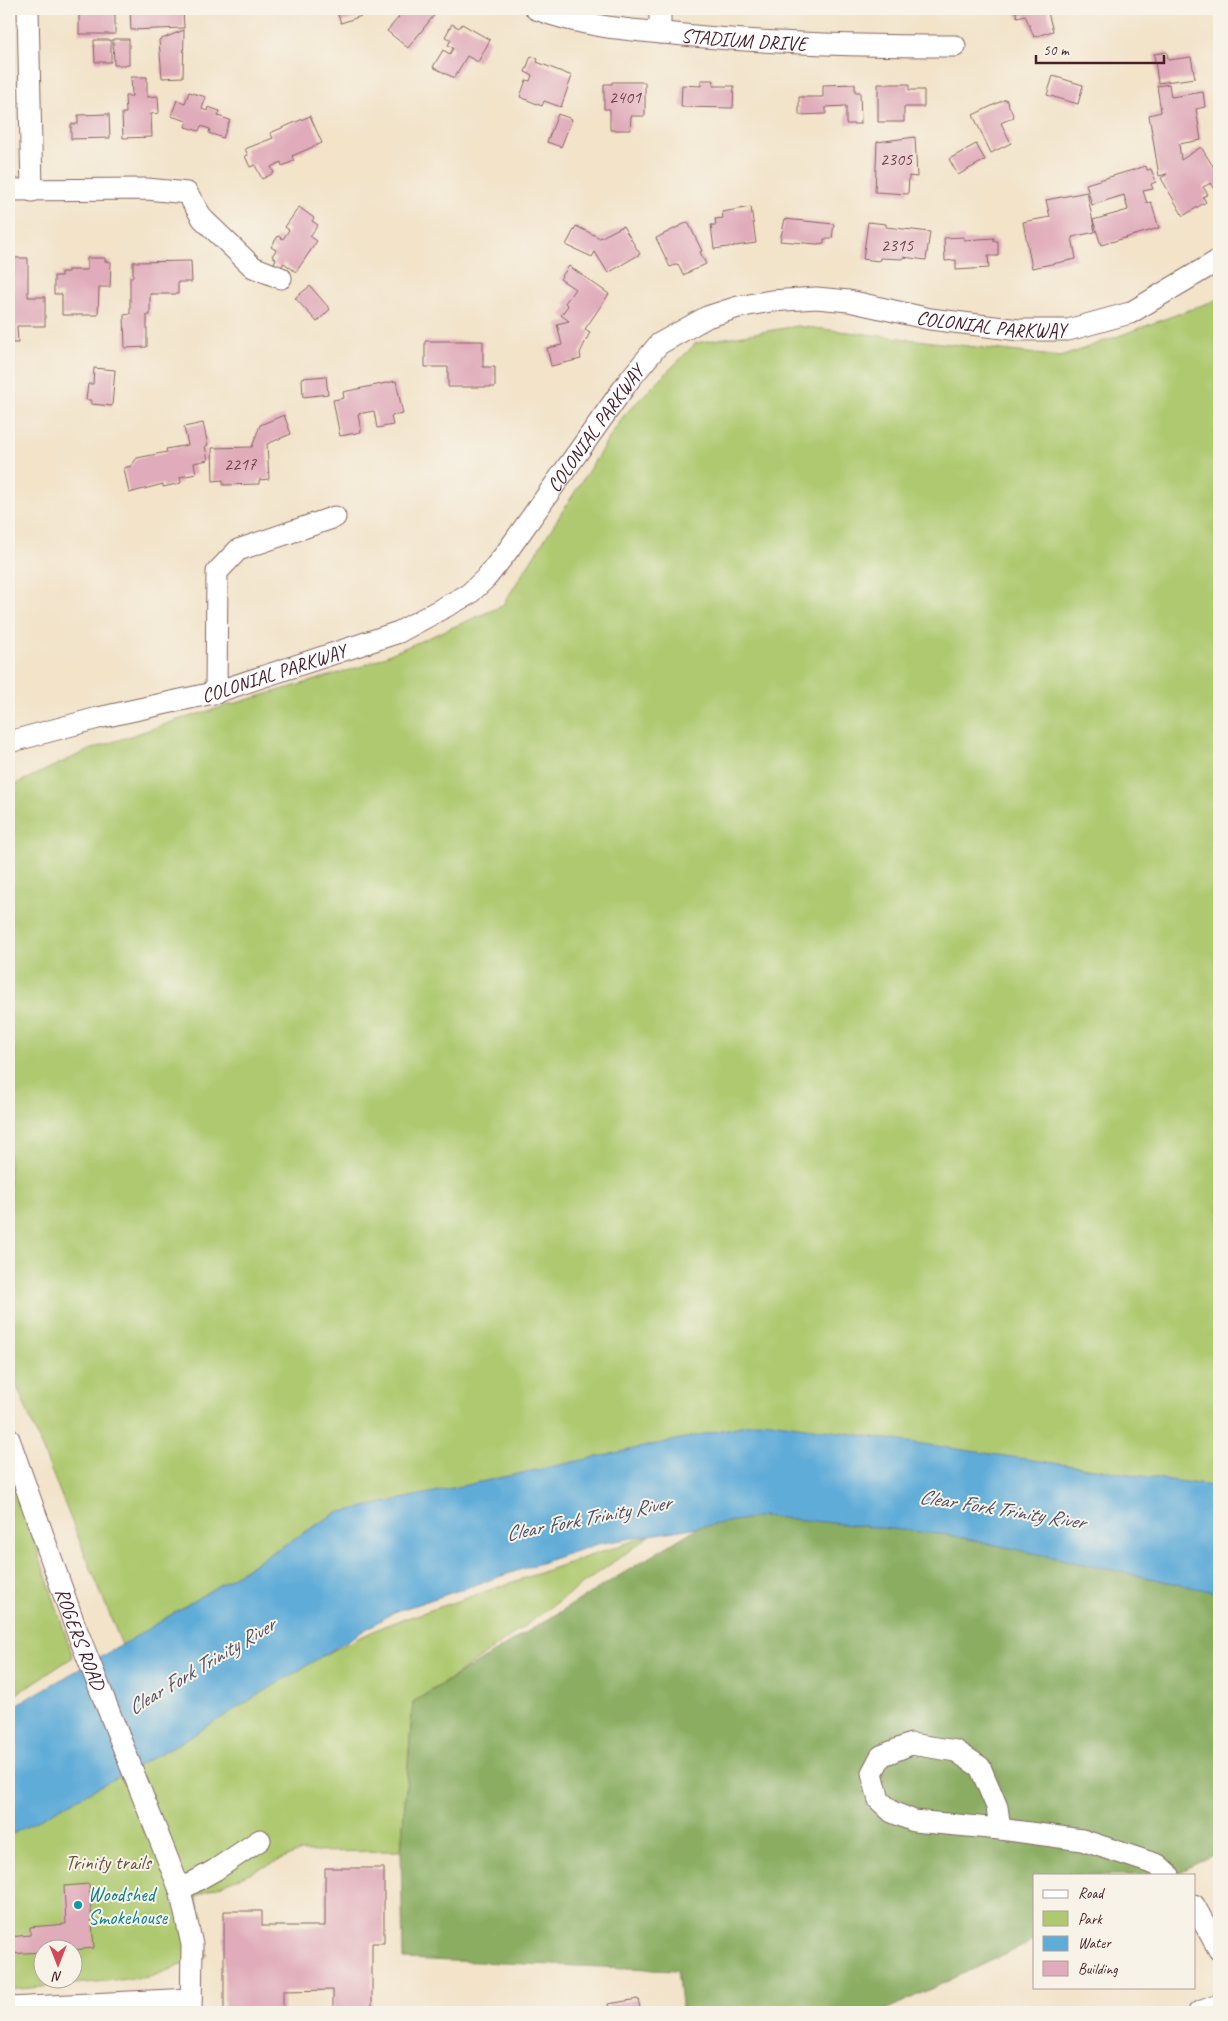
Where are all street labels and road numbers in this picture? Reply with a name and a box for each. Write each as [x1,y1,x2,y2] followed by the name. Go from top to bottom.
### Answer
[680,23,810,57] street label: STADIUM DRIVE
[914,304,1069,344] street label: COLONIAL PARKWAY
[542,358,651,497] street label: COLONIAL PARKWAY
[200,637,352,708] street label: COLONIAL PARKWAY
[49,1584,112,1696] street label: ROGERS ROAD

